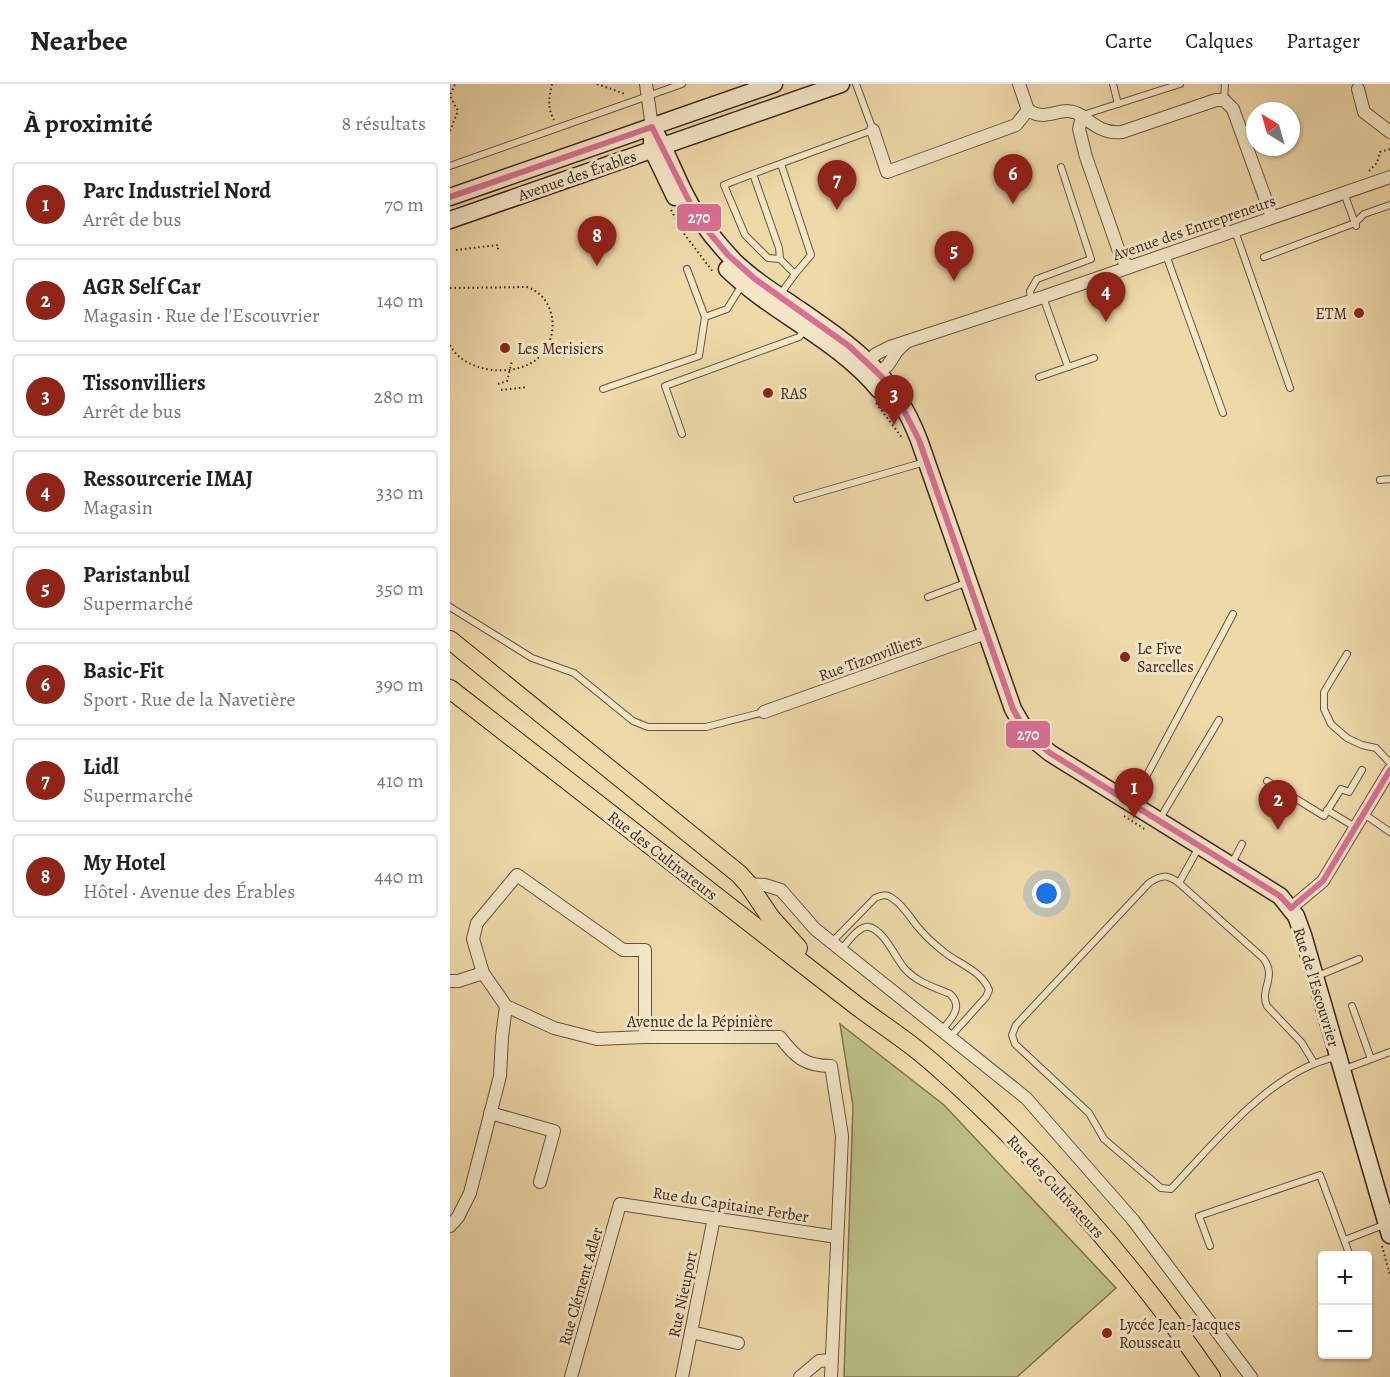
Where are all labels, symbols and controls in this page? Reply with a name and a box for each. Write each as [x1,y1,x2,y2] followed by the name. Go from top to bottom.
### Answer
[30,22,128,60] text: Nearbee
[1105,27,1152,55] text: Carte
[1185,27,1253,55] text: Calques
[1286,27,1360,55] text: Partager
[1246,102,1300,156] north arrow
[24,106,153,141] text: À proximité
[342,110,426,137] text: 8 résultats
[514,145,640,207] street label: Avenue des Érables
[994,154,1032,204] pin: 6
[818,160,856,210] pin: 7
[83,176,271,206] text: Parc Industriel Nord
[1109,190,1279,267] street label: Avenue des Entrepreneurs
[42,191,49,218] text: 1
[384,191,424,218] text: 70 m
[676,203,722,232] line badge: 270
[83,206,182,233] text: Arrêt de bus
[688,207,710,229] text: 270
[578,216,616,266] pin: 8
[934,232,974,281] pin: 5
[83,272,201,302] text: AGR Self Car
[1086,272,1126,322] pin: 4
[41,287,50,314] text: 2
[377,287,424,314] text: 140 m
[83,302,320,329] text: Magasin · Rue de l'Escouvrier
[1315,303,1347,325] place label: ETM
[1352,306,1366,320] marker: ETM
[517,338,604,360] place label: Les Merisiers
[498,341,512,355] marker: Les Merisiers
[83,368,206,398] text: Tissonvilliers
[874,376,914,425] pin: 3
[41,383,50,410] text: 3
[374,383,424,410] text: 280 m
[780,383,808,405] place label: RAS
[761,386,775,400] marker: RAS
[83,398,182,425] text: Arrêt de bus
[83,464,253,494] text: Ressourcerie IMAJ
[41,479,50,506] text: 4
[376,479,424,506] text: 330 m
[83,494,153,521] text: Magasin
[83,560,190,590] text: Paristanbul
[41,575,50,602] text: 5
[376,575,424,602] text: 350 m
[83,590,193,617] text: Supermarché
[816,629,925,687] street label: Rue Tizonvilliers
[1137,638,1194,678] place label: Le Five Sarcelles
[1118,650,1132,664] marker: Le Five Sarcelles
[83,656,164,686] text: Basic-Fit
[41,671,50,698] text: 6
[375,671,424,698] text: 390 m
[83,686,296,713] text: Sport · Rue de la Navetière
[1005,720,1051,749] line badge: 270
[1017,724,1039,746] text: 270
[83,752,119,782] text: Lidl
[41,767,50,794] text: 7
[377,767,424,794] text: 410 m
[1114,768,1154,818] pin: 1
[1258,780,1298,830] pin: 2
[83,782,193,809] text: Supermarché
[603,806,722,906] street label: Rue des Cultivateurs
[83,848,166,878] text: My Hotel
[41,863,50,890] text: 8
[375,863,424,890] text: 440 m
[83,878,295,905] text: Hôtel · Avenue des Érables
[1032,879,1061,908] your location
[1287,925,1345,1050] street label: Rue de l'Escouvrier
[626,1011,773,1033] street label: Avenue de la Pépinière
[1002,1130,1109,1243] street label: Rue des Cultivateurs
[651,1182,810,1228] street label: Rue du Capitaine Ferber
[554,1225,608,1348] street label: Rue Clément Adler
[663,1249,703,1339] street label: Rue Nieuport
[1318,1251,1372,1359] map controls
[1318,1251,1372,1305] button: +
[1318,1305,1372,1359] button: −
[1119,1314,1241,1354] place label: Lycée Jean-Jacques Rousseau
[1100,1326,1114,1340] marker: Lycée Jean-Jacques Rousseau

